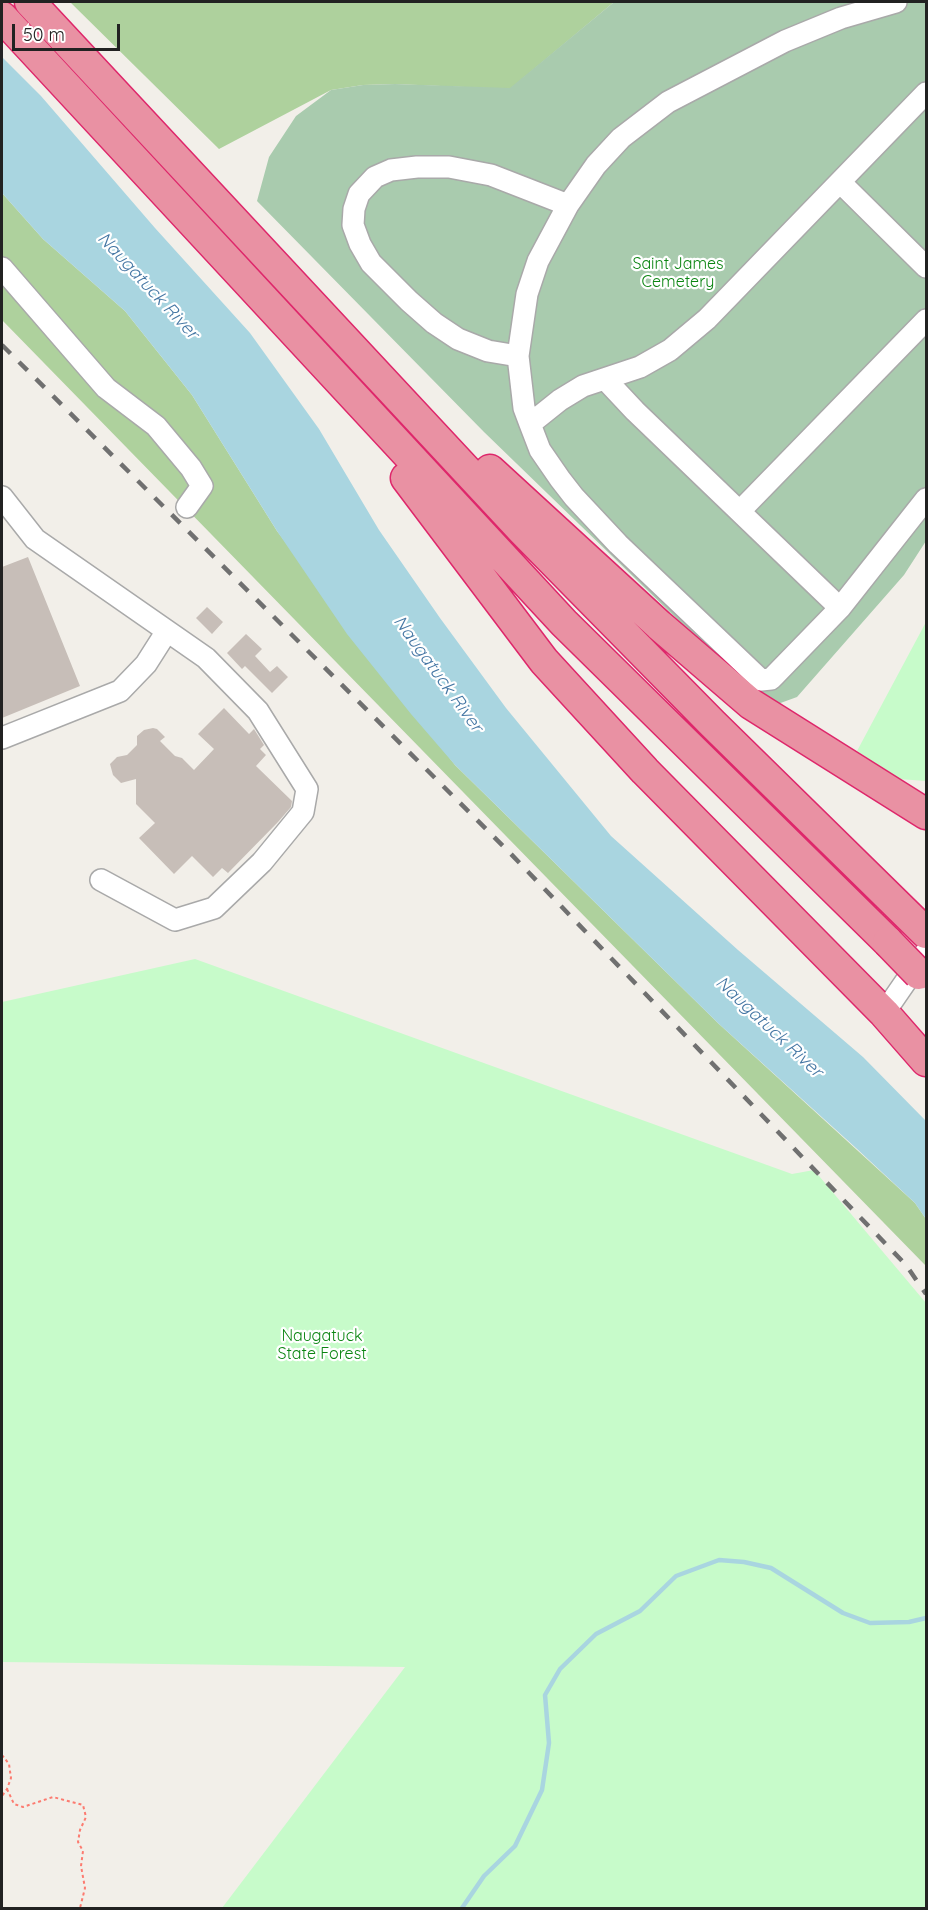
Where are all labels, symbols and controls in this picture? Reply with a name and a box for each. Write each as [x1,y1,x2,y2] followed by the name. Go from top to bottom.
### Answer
[15,12,123,50] scale bar
[23,23,65,46] text: 50 m
[93,228,203,344] water label: Naugatuck River
[632,254,724,292] park label: Saint James Cemetery
[389,612,487,736] water label: Naugatuck River
[711,972,827,1082] water label: Naugatuck River
[277,1326,367,1364] park label: Naugatuck State Forest

